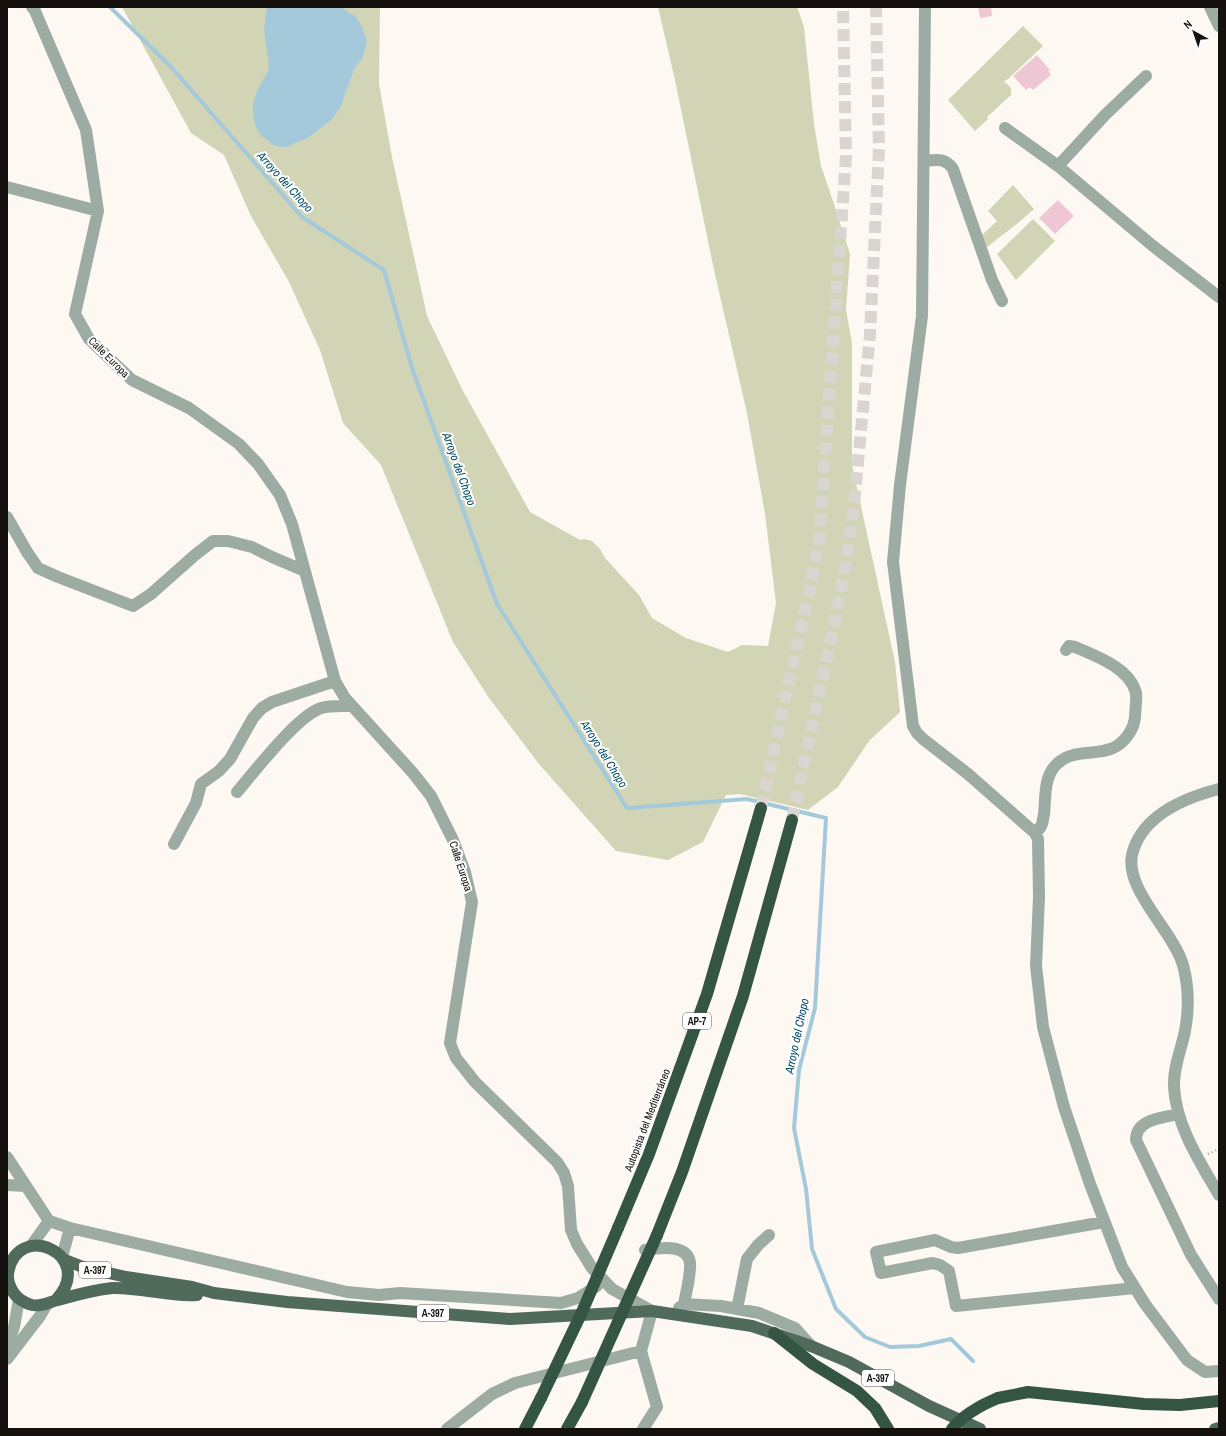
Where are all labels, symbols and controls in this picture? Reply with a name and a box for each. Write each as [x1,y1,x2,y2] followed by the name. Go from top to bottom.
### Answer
[1174,12,1214,52] north arrow
[1181,17,1195,32] text: N
[253,147,317,216] water label: Arroyo del Chopo
[86,334,132,380] street label: Calle Europa
[438,429,480,508] water label: Arroyo del Chopo
[576,716,631,791] water label: Arroyo del Chopo
[446,839,476,893] street label: Calle Europa
[781,996,813,1076] water label: Arroyo del Chopo
[683,1013,711,1029] road number: AP-7
[621,1067,673,1174] street label: Autopista del Mediterráneo
[79,1262,111,1278] road number: A-397
[417,1305,449,1321] road number: A-397
[862,1370,894,1386] road number: A-397

